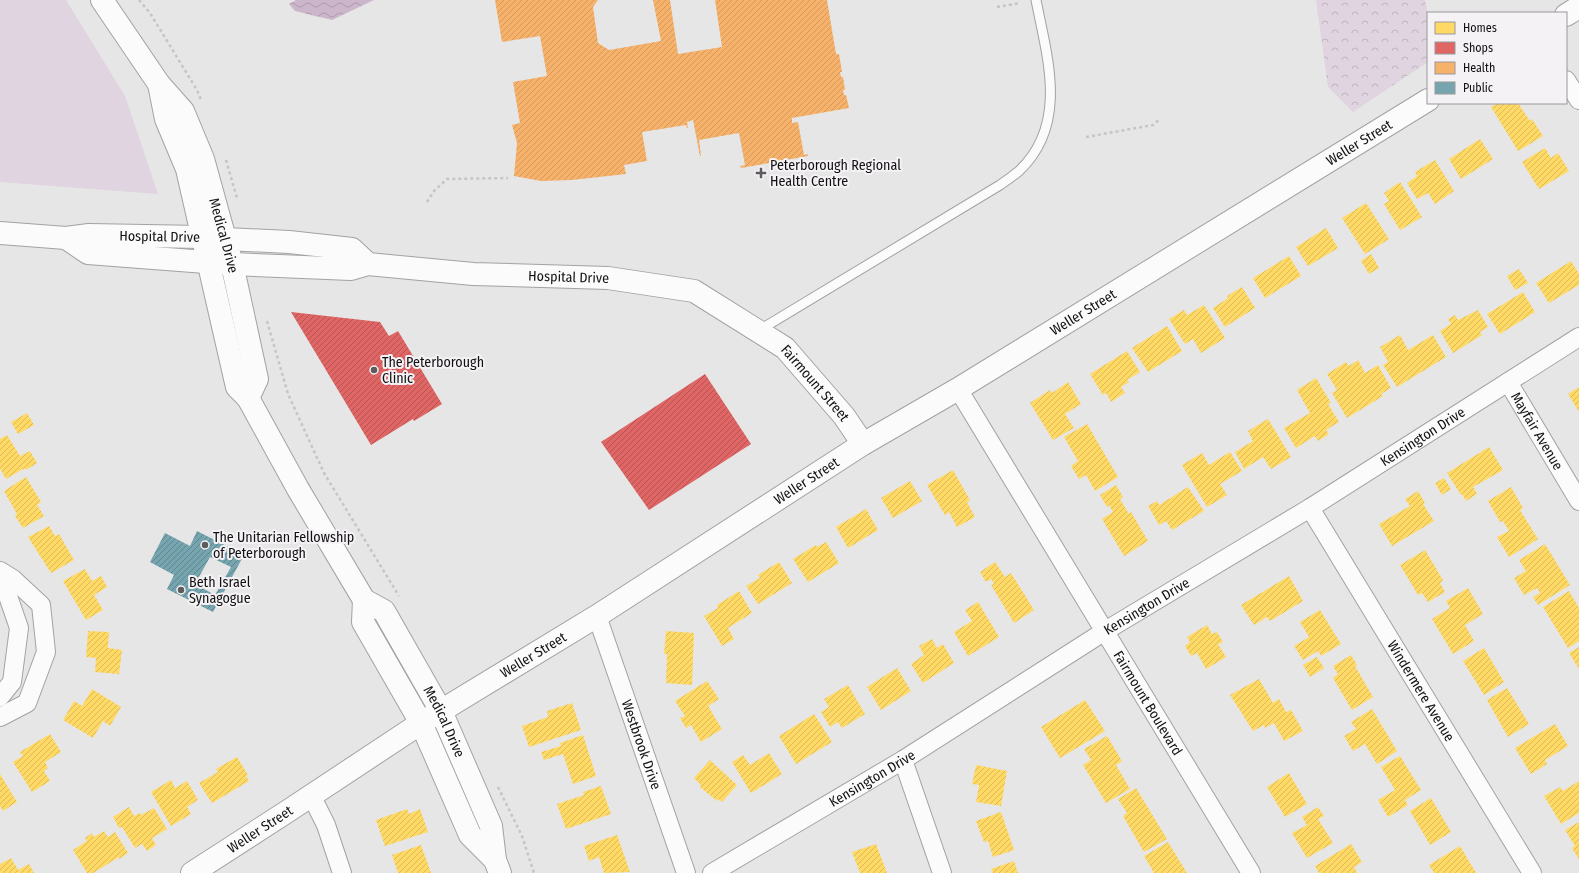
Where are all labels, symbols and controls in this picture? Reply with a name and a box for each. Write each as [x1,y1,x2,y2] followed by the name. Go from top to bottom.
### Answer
[1427,12,1567,104] legend
[1463,21,1497,35] text: Homes
[1463,41,1493,55] text: Shops
[1463,61,1495,75] text: Health
[1463,81,1493,95] text: Public
[1323,116,1396,170] street label: Weller Street
[770,157,901,190] place label: Peterborough Regional Health Centre
[755,167,767,179] marker: Peterborough Regional Health Centre
[205,196,242,275] street label: Medical Drive
[119,228,200,246] street label: Hospital Drive
[528,268,609,287] street label: Hospital Drive
[1047,286,1120,339] street label: Weller Street
[777,342,853,425] street label: Fairmount Street
[382,354,484,387] place label: The Peterborough Clinic
[369,365,379,375] marker: The Peterborough Clinic
[1507,389,1567,473] street label: Mayfair Avenue
[1377,404,1468,470] street label: Kensington Drive
[771,454,843,508] street label: Weller Street
[213,529,354,562] place label: The Unitarian Fellowship of Peterborough
[200,540,210,550] marker: The Unitarian Fellowship of Peterborough
[189,574,251,607] place label: Beth Israel Synagogue
[1101,574,1193,639] street label: Kensington Drive
[176,585,186,595] marker: Beth Israel Synagogue
[497,628,570,682] street label: Weller Street
[1384,637,1458,745] street label: Windermere Avenue
[1110,648,1186,759] street label: Fairmount Boulevard
[419,683,468,760] street label: Medical Drive
[618,697,664,792] street label: Westbrook Drive
[826,746,919,811] street label: Kensington Drive
[225,802,296,857] street label: Weller Street

